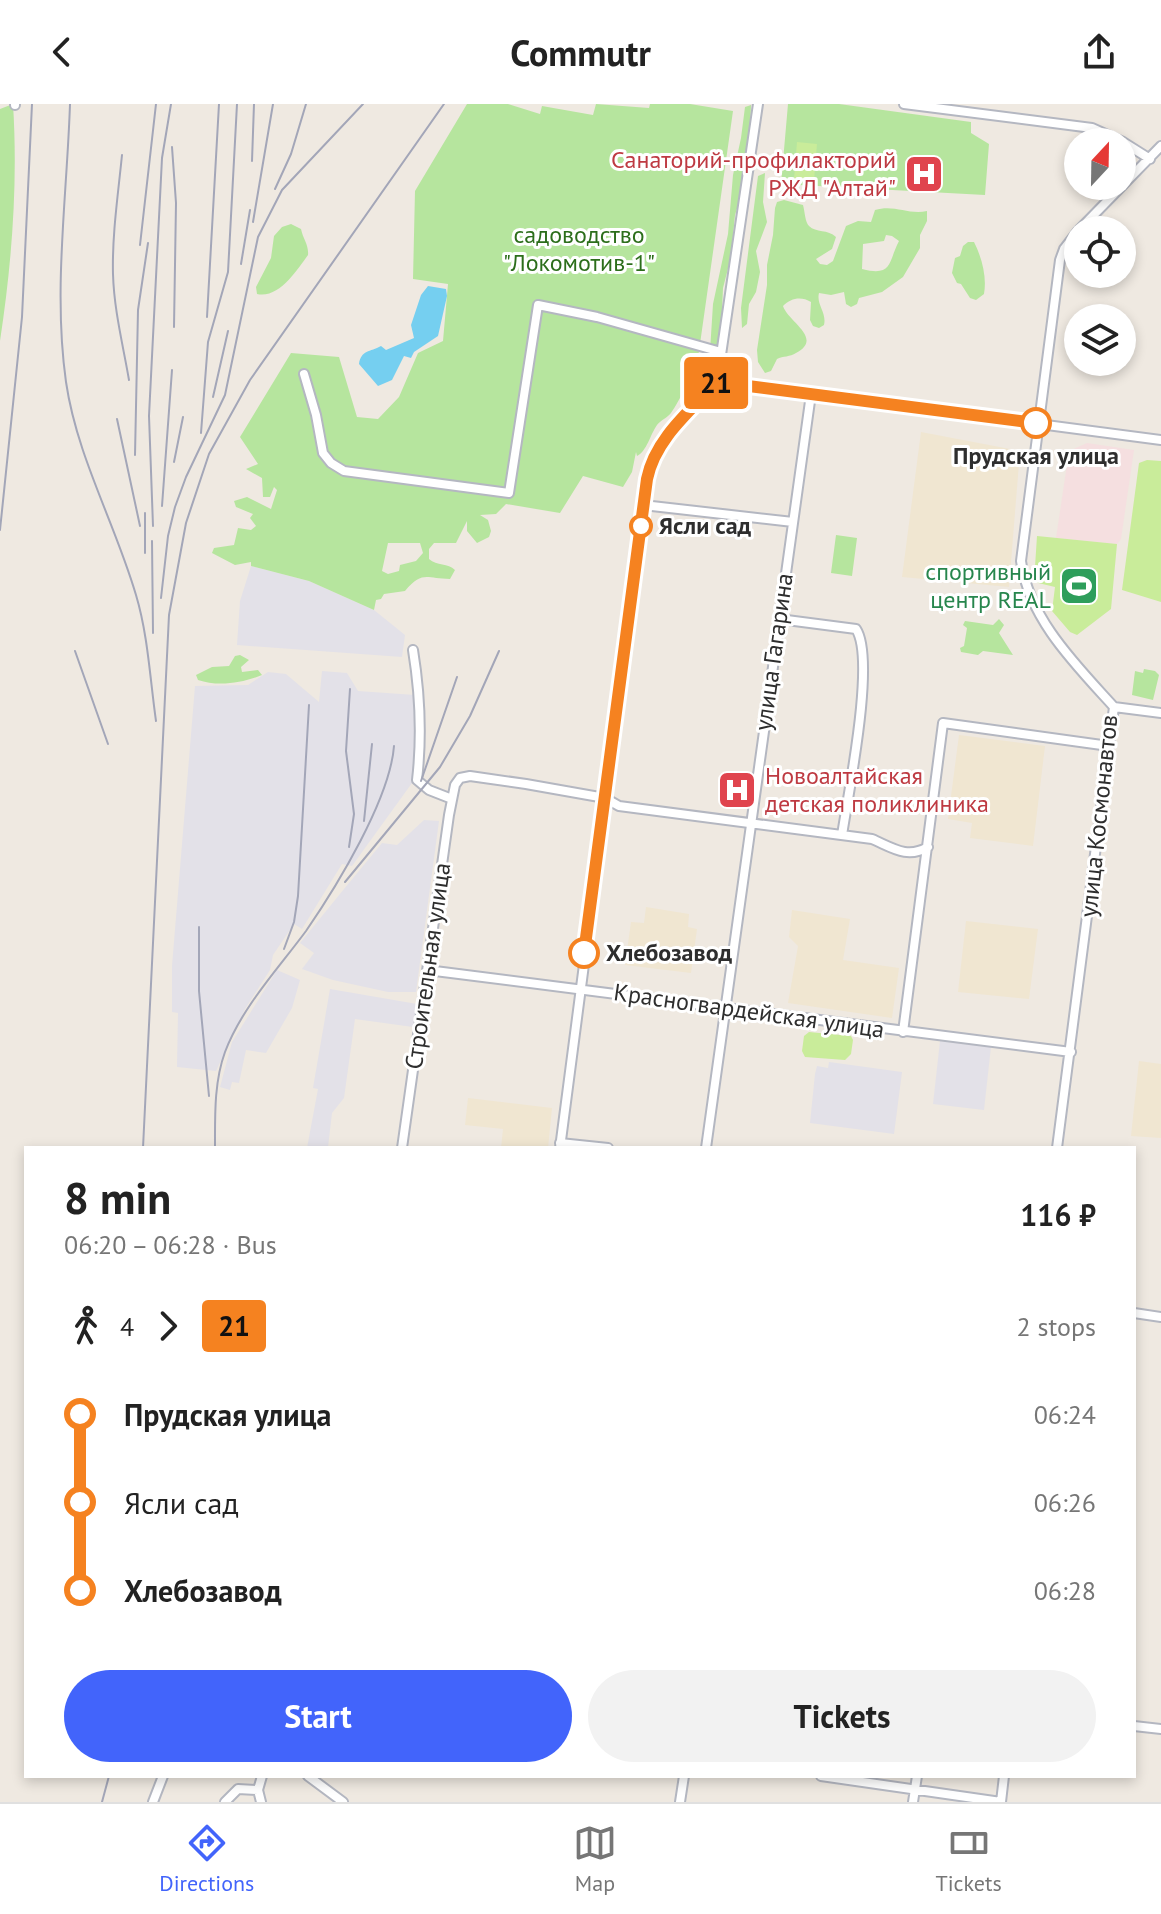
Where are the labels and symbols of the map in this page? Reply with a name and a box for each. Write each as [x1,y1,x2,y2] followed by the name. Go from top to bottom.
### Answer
[1064,128,1136,200] north arrow
[611,144,896,203] place label: Санаторий-профилакторий РЖД "Алтай"
[903,153,945,195] hospital icon: Санаторий-профилакторий РЖД "Алтай"
[503,219,655,278] park label: садоводство "Локомотив-1"
[680,357,752,409] line badge: 21
[1021,408,1051,438] marker: Прудская улица
[953,440,1119,471] place label: Прудская улица
[659,510,752,541] place label: Ясли сад
[630,515,652,537] marker: Ясли сад
[925,556,1051,615] place label: спортивный центр REAL
[1058,565,1100,607] sports icon: спортивный центр REAL
[747,571,800,733] street label: улица Гагарина
[1072,713,1125,919] street label: улица Космонавтов
[765,760,989,819] place label: Новоалтайская детская поликлиника
[716,769,758,811] hospital icon: Новоалтайская детская поликлиника
[398,861,457,1071] street label: Строительная улица
[606,937,733,968] place label: Хлебозавод
[569,938,599,968] marker: Хлебозавод
[612,976,886,1045] street label: Красногвардейская улица

